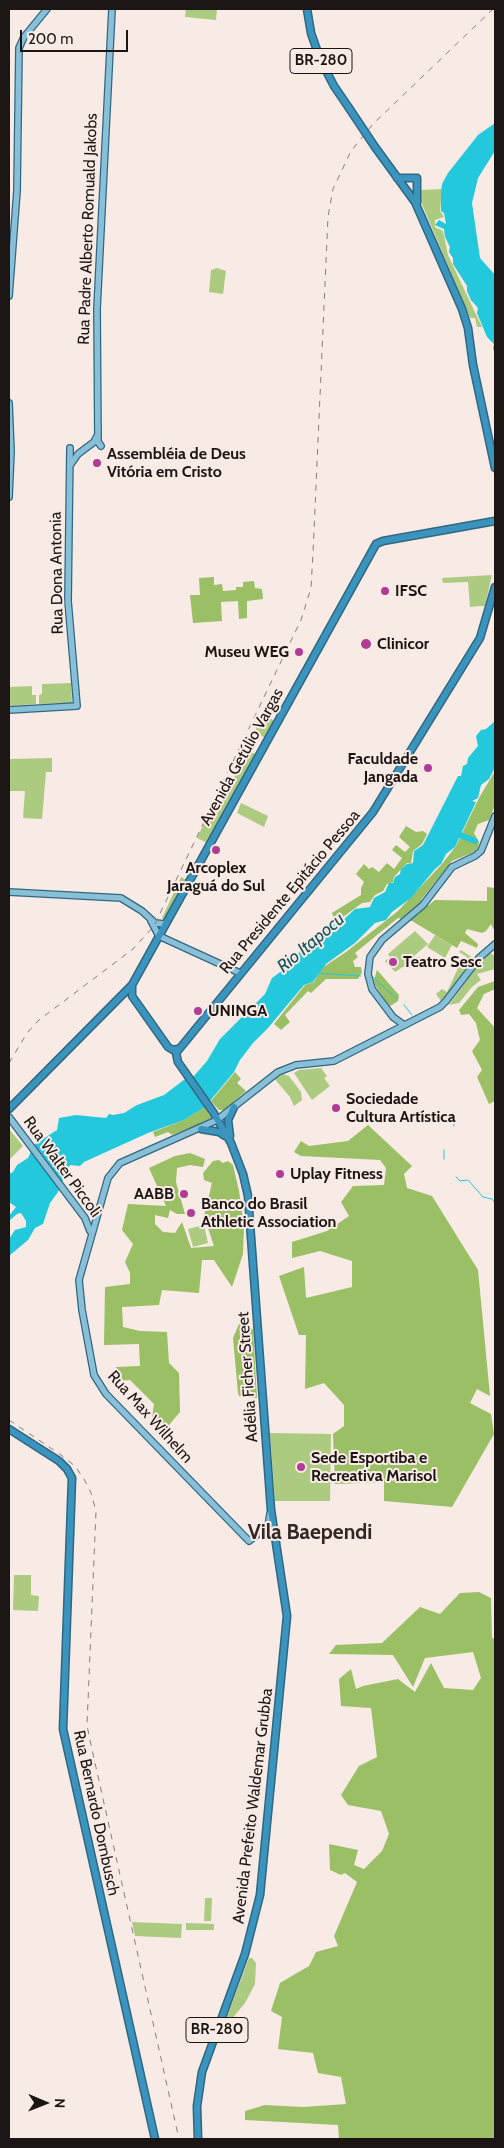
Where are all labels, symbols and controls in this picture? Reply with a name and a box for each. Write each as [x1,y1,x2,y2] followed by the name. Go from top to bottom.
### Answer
[22,20,130,52] scale bar
[28,30,73,48] text: 200 m
[290,48,352,74] road number: BR-280
[74,113,102,345] street label: Rua Padre Alberto Romuald Jakobs
[107,444,246,482] place label: Assembléia de Deus Vitória em Cristo
[91,457,103,469] marker: Assembléia de Deus Vitória em Cristo
[46,512,68,634] street label: Rua Dona Antonia
[395,581,427,601] place label: IFSC
[379,585,391,597] marker: IFSC
[377,634,429,654] place label: Clinicor
[359,637,373,651] marker: Clinicor
[205,642,289,662] place label: Museu WEG
[293,646,305,658] marker: Museu WEG
[196,685,288,829] street label: Avenida Getúlio Vargas
[348,749,418,787] place label: Faculdade Jangada
[422,762,434,774] marker: Faculdade Jangada
[216,806,364,978] street label: Rua Presidente Epitácio Pessoa
[210,844,222,856] marker: Arcoplex Jaraguá do Sul
[167,858,265,896] place label: Arcoplex Jaraguá do Sul
[273,909,349,977] water label: Rio Itapocu
[403,952,482,972] place label: Teatro Sesc
[387,956,399,968] marker: Teatro Sesc
[208,1001,267,1021] place label: UNINGA
[192,1005,204,1017] marker: UNINGA
[346,1089,456,1127] place label: Sociedade Cultura Artística
[330,1102,342,1114] marker: Sociedade Cultura Artística
[19,1113,105,1221] street label: Rua Walter Piccoli
[290,1164,383,1184] place label: Uplay Fitness
[274,1168,286,1180] marker: Uplay Fitness
[134,1184,174,1204] place label: AABB
[178,1188,190,1200] marker: AABB
[201,1194,336,1232] place label: Banco do Brasil Athletic Association
[185,1207,197,1219] marker: Banco do Brasil Athletic Association
[234,1311,262,1443] street label: Adélia Ficher Street
[103,1367,197,1467] street label: Rua Max Wilhelm
[311,1448,437,1486] place label: Sede Esportiba e Recreativa Marisol
[295,1461,307,1473] marker: Sede Esportiba e Recreativa Marisol
[248,1520,372,1546] district label: Vila Baependi
[229,1687,277,1925] street label: Avenida Prefeito Waldemar Grubba
[69,1728,123,1898] street label: Rua Bernardo Dornbusch
[186,2018,248,2042] road number: BR-280
[20,2078,70,2128] north arrow
[51,2098,69,2108] text: N

